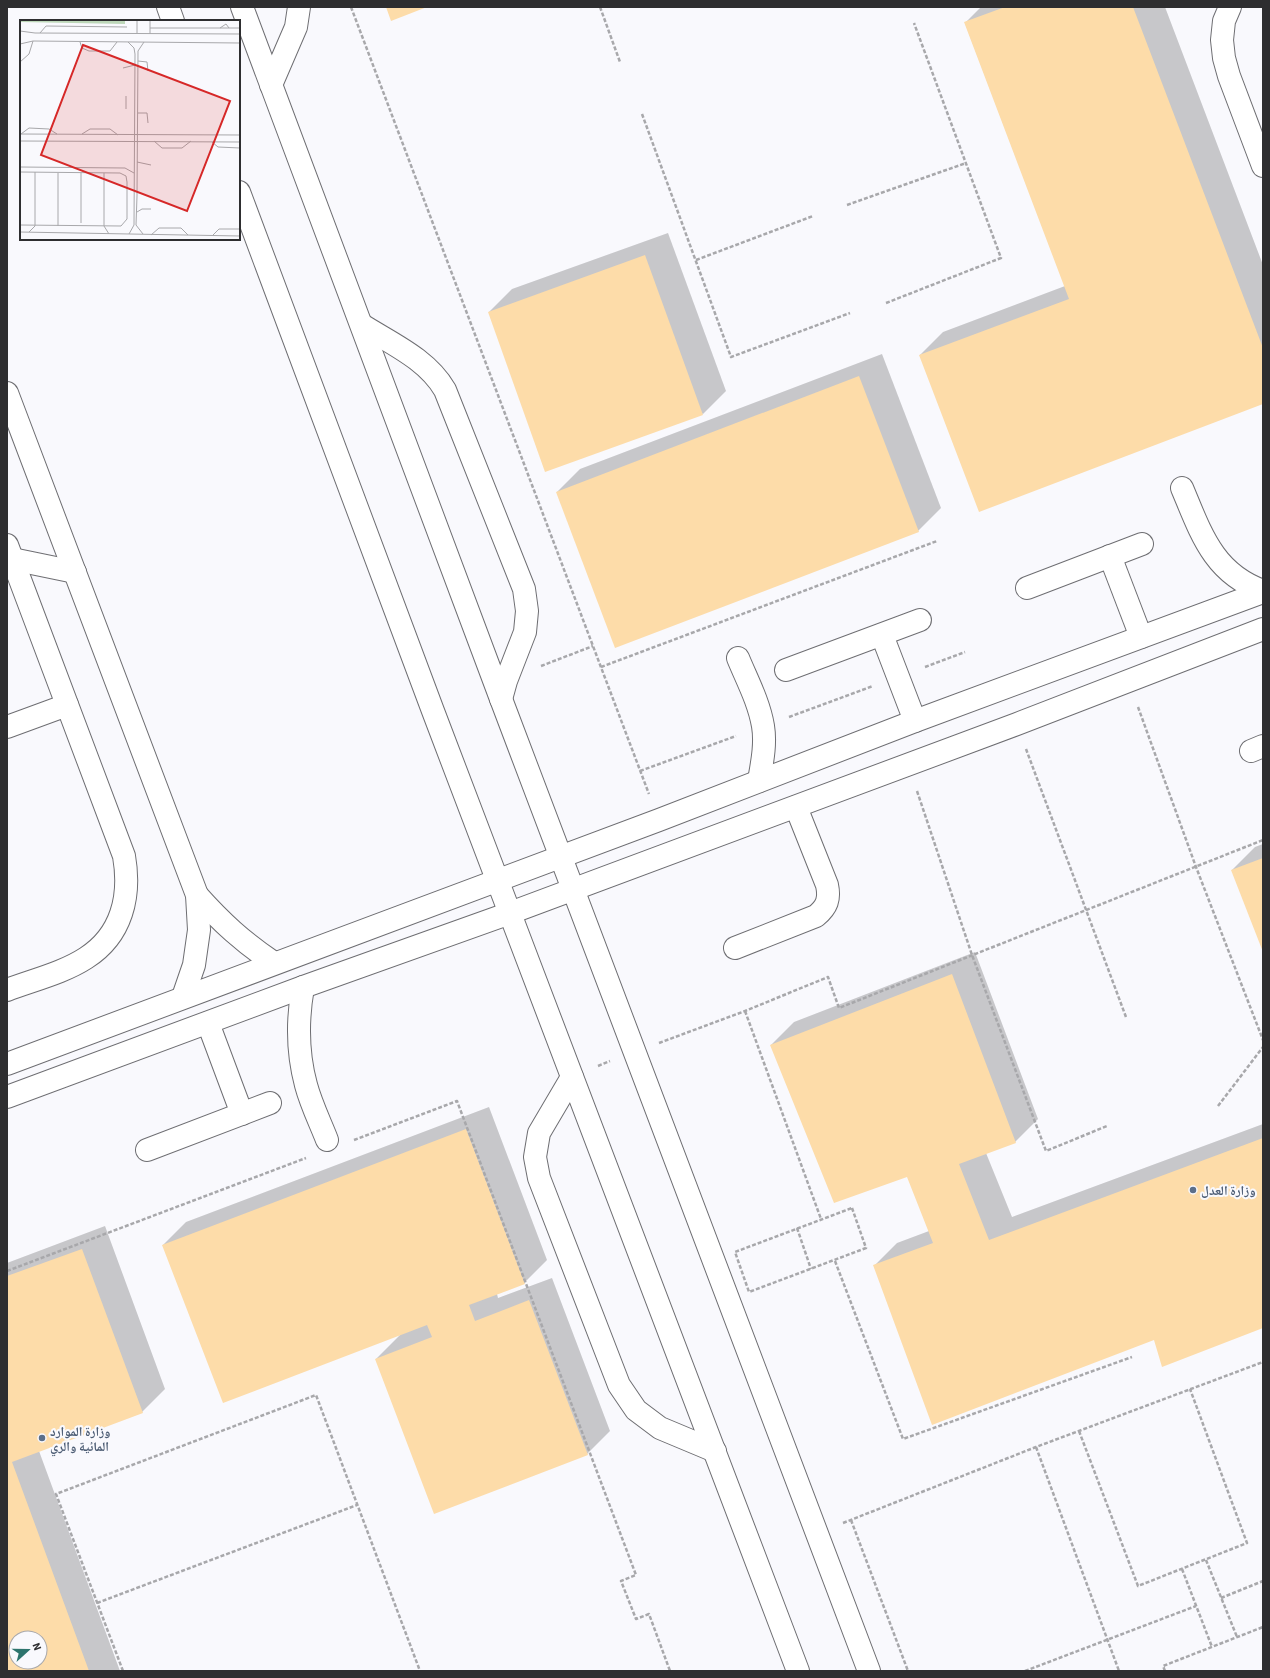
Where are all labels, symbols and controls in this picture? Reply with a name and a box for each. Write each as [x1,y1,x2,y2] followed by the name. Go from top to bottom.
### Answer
[20,20,240,240] inset map
[1201,1182,1256,1200] place label: وزارة العدل
[1188,1185,1198,1195] marker: وزارة العدل
[50,1423,111,1457] place label: وزارة الموارد المائية والري
[37,1433,47,1443] marker: وزارة الموارد المائية والري
[8,1630,48,1670] north arrow
[29,1640,45,1653] text: N

